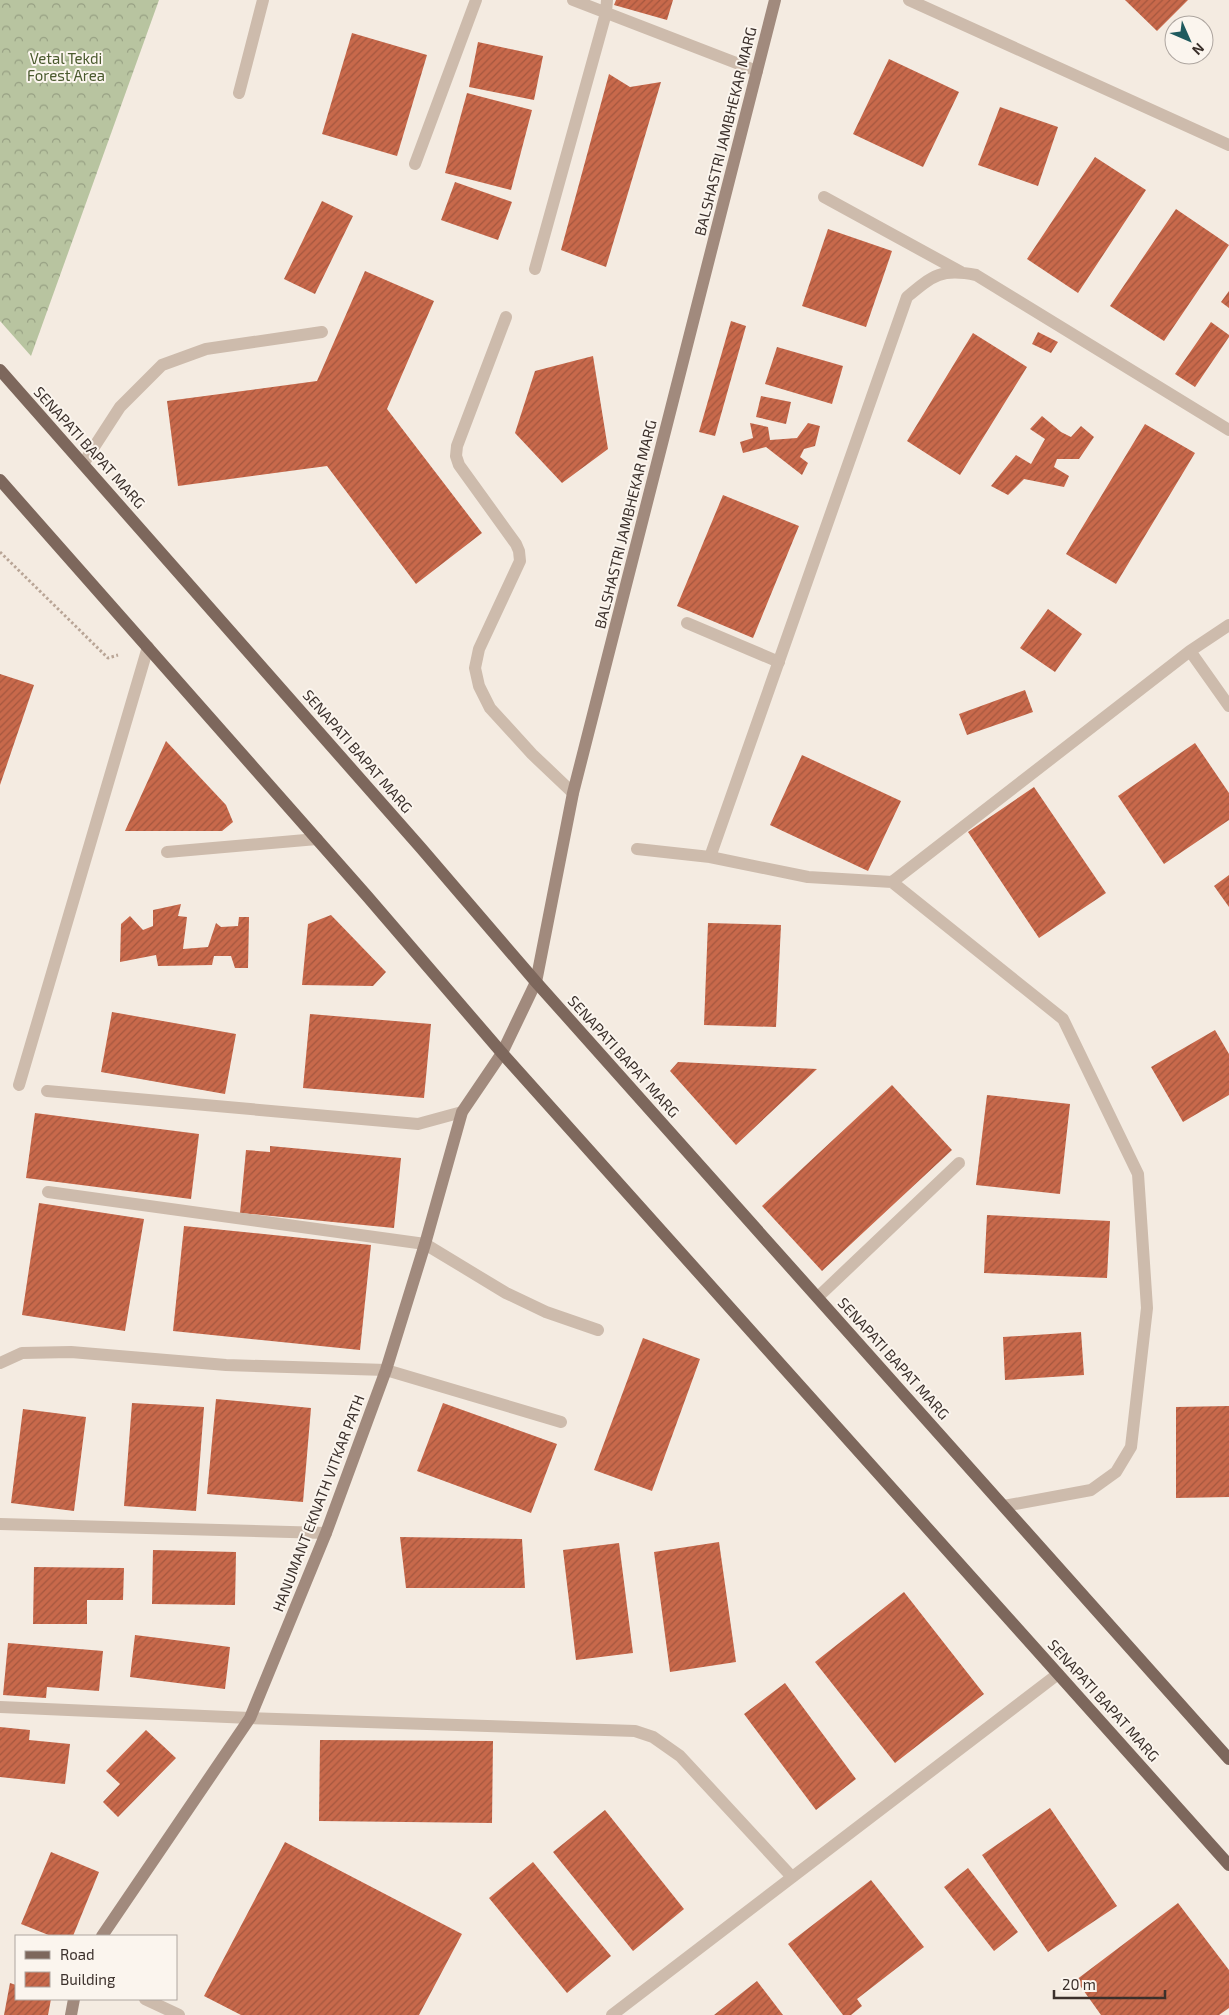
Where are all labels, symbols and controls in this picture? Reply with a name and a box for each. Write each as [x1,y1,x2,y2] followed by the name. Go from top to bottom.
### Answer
[1164,15,1214,65] north arrow
[690,25,760,237] street label: BALSHASTRI JAMBHEKAR MARG
[1189,40,1208,59] text: N
[27,49,105,84] park label: Vetal Tekdi Forest Area
[31,382,149,512] street label: SENAPATI BAPAT MARG
[590,418,660,630] street label: BALSHASTRI JAMBHEKAR MARG
[299,686,417,816] street label: SENAPATI BAPAT MARG
[565,991,683,1121] street label: SENAPATI BAPAT MARG
[835,1293,953,1423] street label: SENAPATI BAPAT MARG
[268,1392,368,1614] street label: HANUMANT EKNATH VITKAR PATH
[1045,1635,1163,1765] street label: SENAPATI BAPAT MARG
[15,1935,178,2000] legend
[60,1945,95,1963] text: Road
[1054,1968,1165,2000] scale bar
[60,1970,116,1988] text: Building
[1062,1975,1096,1993] text: 20 m

